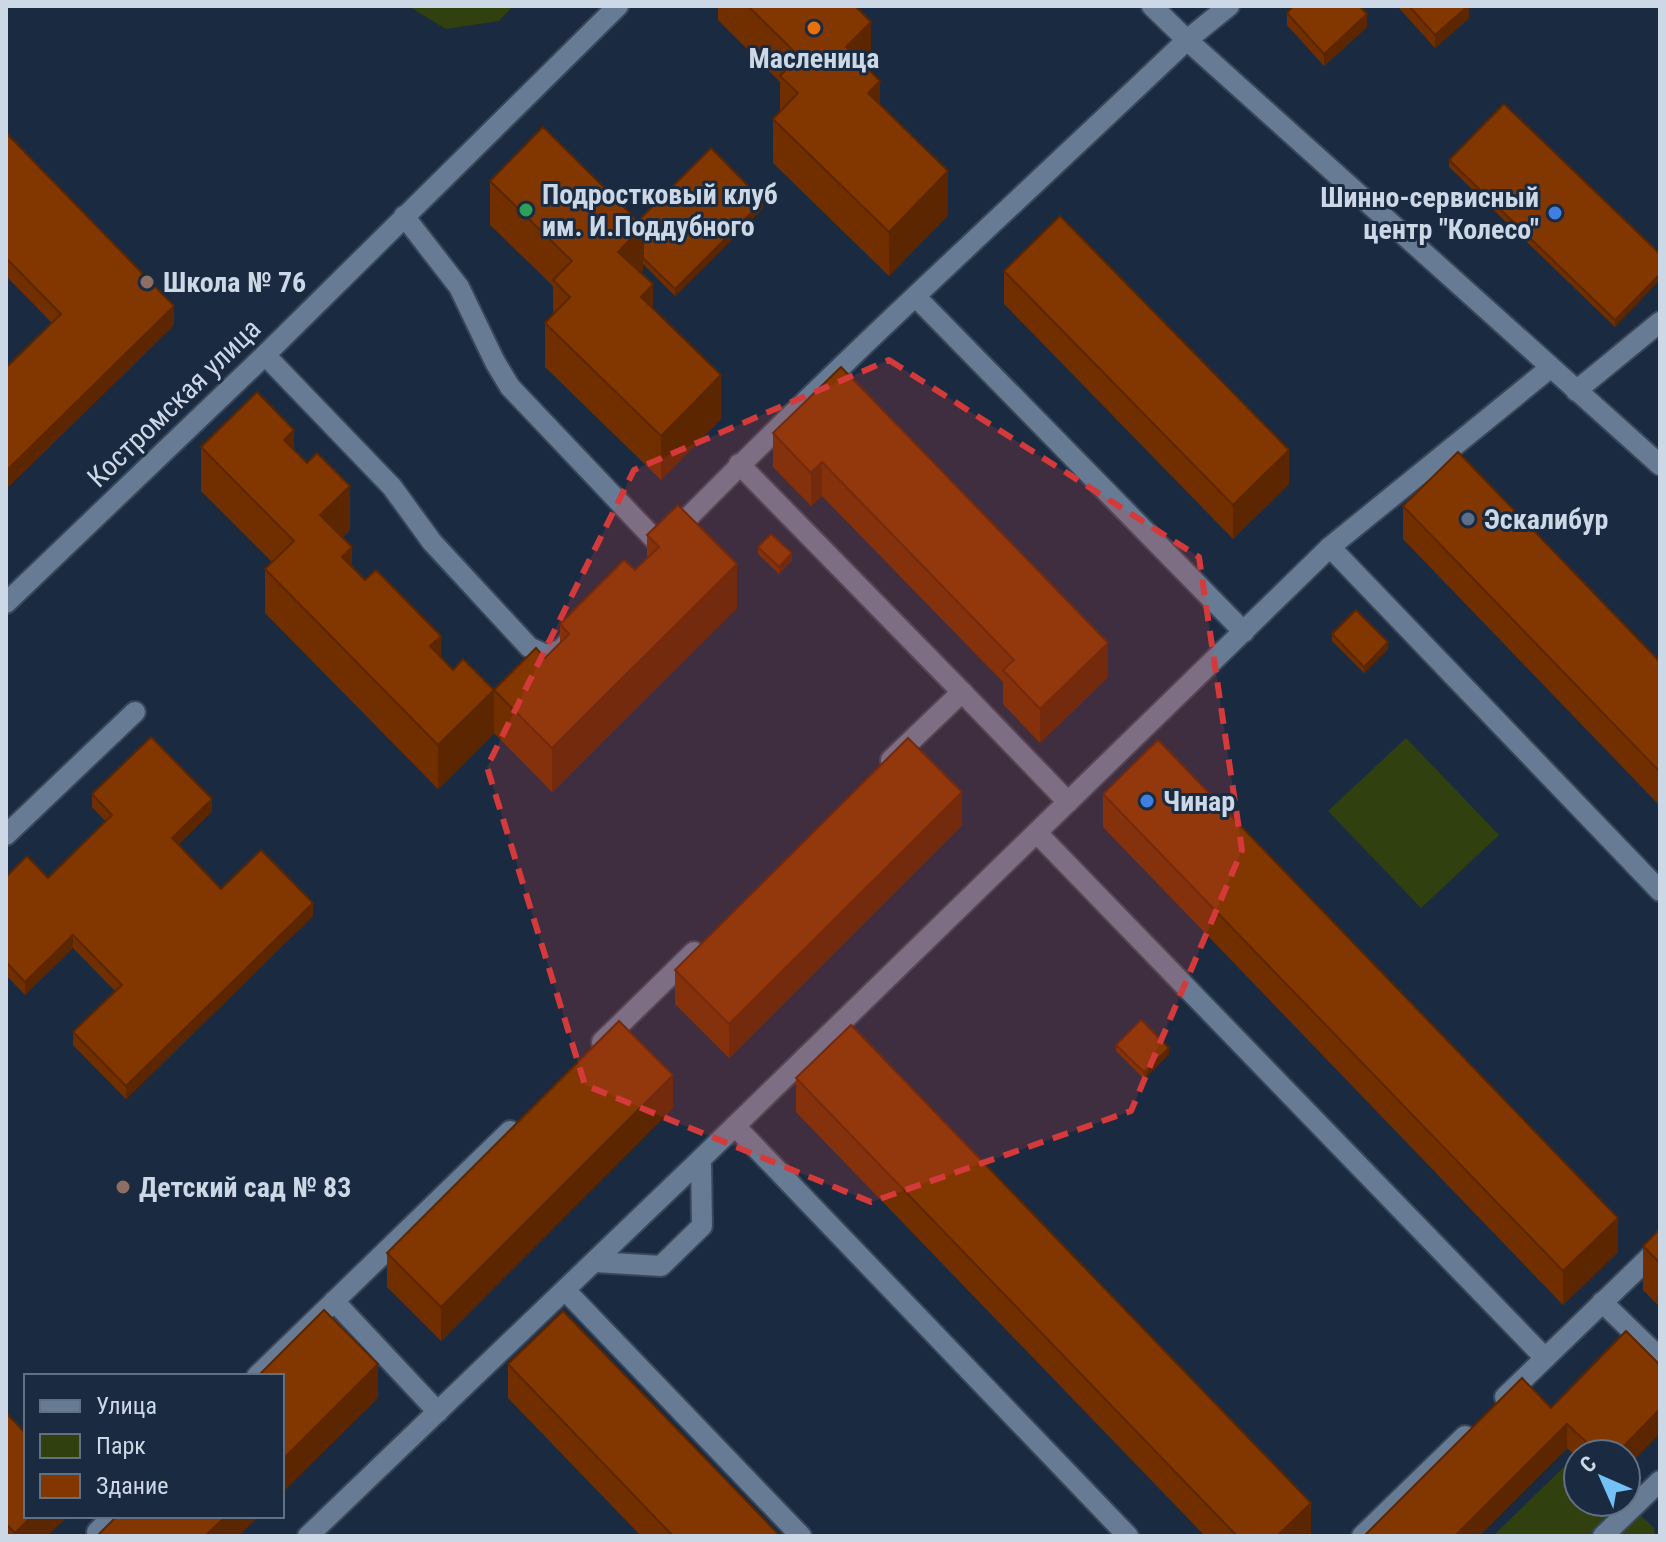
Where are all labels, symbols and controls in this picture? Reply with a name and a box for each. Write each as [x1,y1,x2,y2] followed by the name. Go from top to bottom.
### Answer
[805,19,823,37] marker: Масленица
[748,42,880,75] place label: Масленица
[542,178,778,243] place label: Подростковый клуб им. И.Поддубного
[1320,181,1539,246] place label: Шинно-сервисный центр "Колесо"
[517,201,535,219] marker: Подростковый клуб им. И.Поддубного
[1546,204,1564,222] marker: Шинно-сервисный центр "Колесо"
[163,266,306,299] place label: Школа № 76
[138,273,156,291] marker: Школа № 76
[81,312,267,494] street label: Костромская улица
[1484,503,1608,536] place label: Эскалибур
[1459,510,1477,528] marker: Эскалибур
[1163,785,1235,818] place label: Чинар
[1138,792,1156,810] marker: Чинар
[139,1171,351,1204] place label: Детский сад № 83
[114,1178,132,1196] marker: Детский сад № 83
[24,1374,284,1518] legend
[96,1392,157,1420] text: Улица
[96,1432,146,1460] text: Парк
[1562,1438,1642,1518] north arrow
[1575,1451,1601,1477] text: С
[96,1472,168,1500] text: Здание

